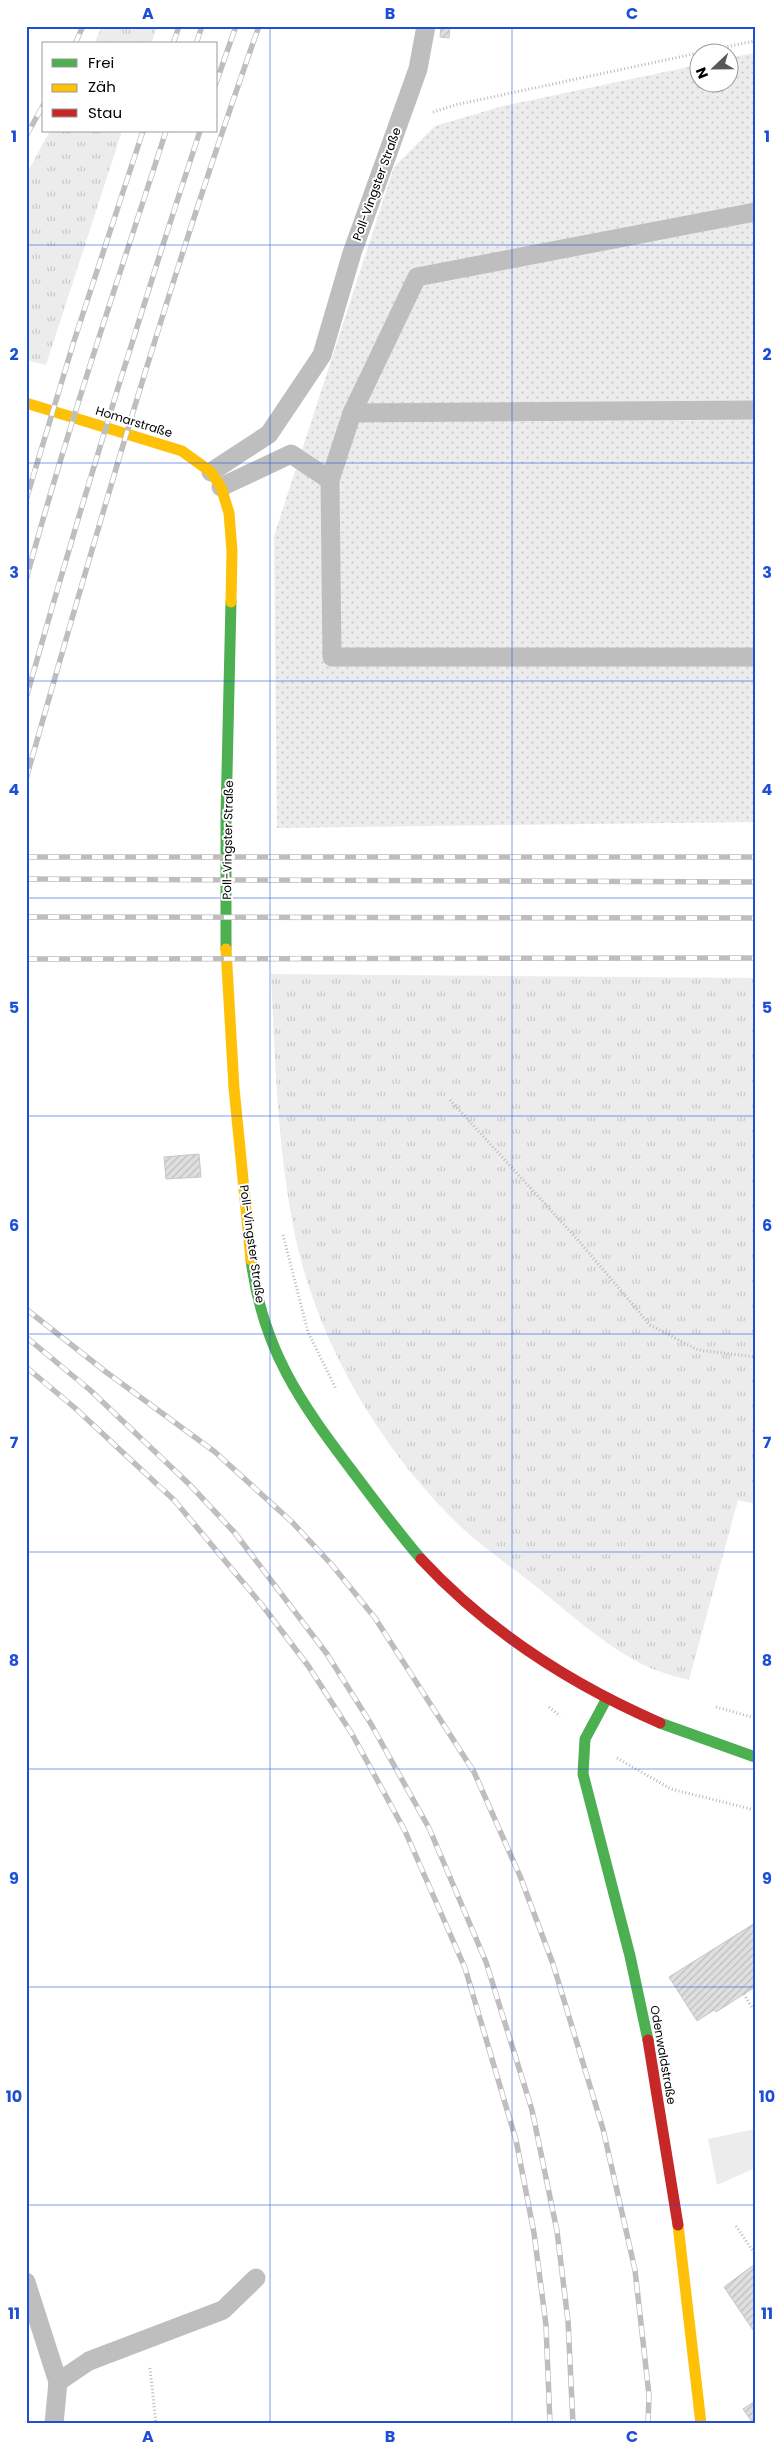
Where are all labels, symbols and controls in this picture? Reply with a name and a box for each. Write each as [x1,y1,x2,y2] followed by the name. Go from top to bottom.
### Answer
[142,2,154,25] text: A
[385,2,395,25] text: B
[626,2,638,25] text: C
[42,42,218,132] legend
[688,42,738,92] north arrow
[88,52,114,73] text: Frei
[691,64,713,81] text: N
[88,76,116,97] text: Zäh
[88,102,122,123] text: Stau
[11,125,17,148] text: 1
[348,125,405,243] street label: Poll-Vingster Straße
[764,125,770,148] text: 1
[9,343,19,366] text: 2
[762,343,772,366] text: 2
[94,402,175,441] street label: Homarstraße
[9,561,19,584] text: 3
[762,561,772,584] text: 3
[9,778,20,801] text: 4
[762,778,773,801] text: 4
[218,780,237,900] street label: Poll-Vingster Straße
[9,996,19,1019] text: 5
[762,996,772,1019] text: 5
[236,1184,269,1304] street label: Poll-Vingster Straße
[9,1214,19,1237] text: 6
[762,1214,772,1237] text: 6
[10,1431,19,1454] text: 7
[763,1431,772,1454] text: 7
[9,1649,19,1672] text: 8
[762,1649,772,1672] text: 8
[9,1867,19,1890] text: 9
[762,1867,772,1890] text: 9
[646,2004,681,2106] street label: Odenwaldstraße
[6,2085,22,2108] text: 10
[759,2085,775,2108] text: 10
[8,2302,20,2325] text: 11
[761,2302,773,2325] text: 11
[142,2425,154,2448] text: A
[385,2425,395,2448] text: B
[626,2425,638,2448] text: C

